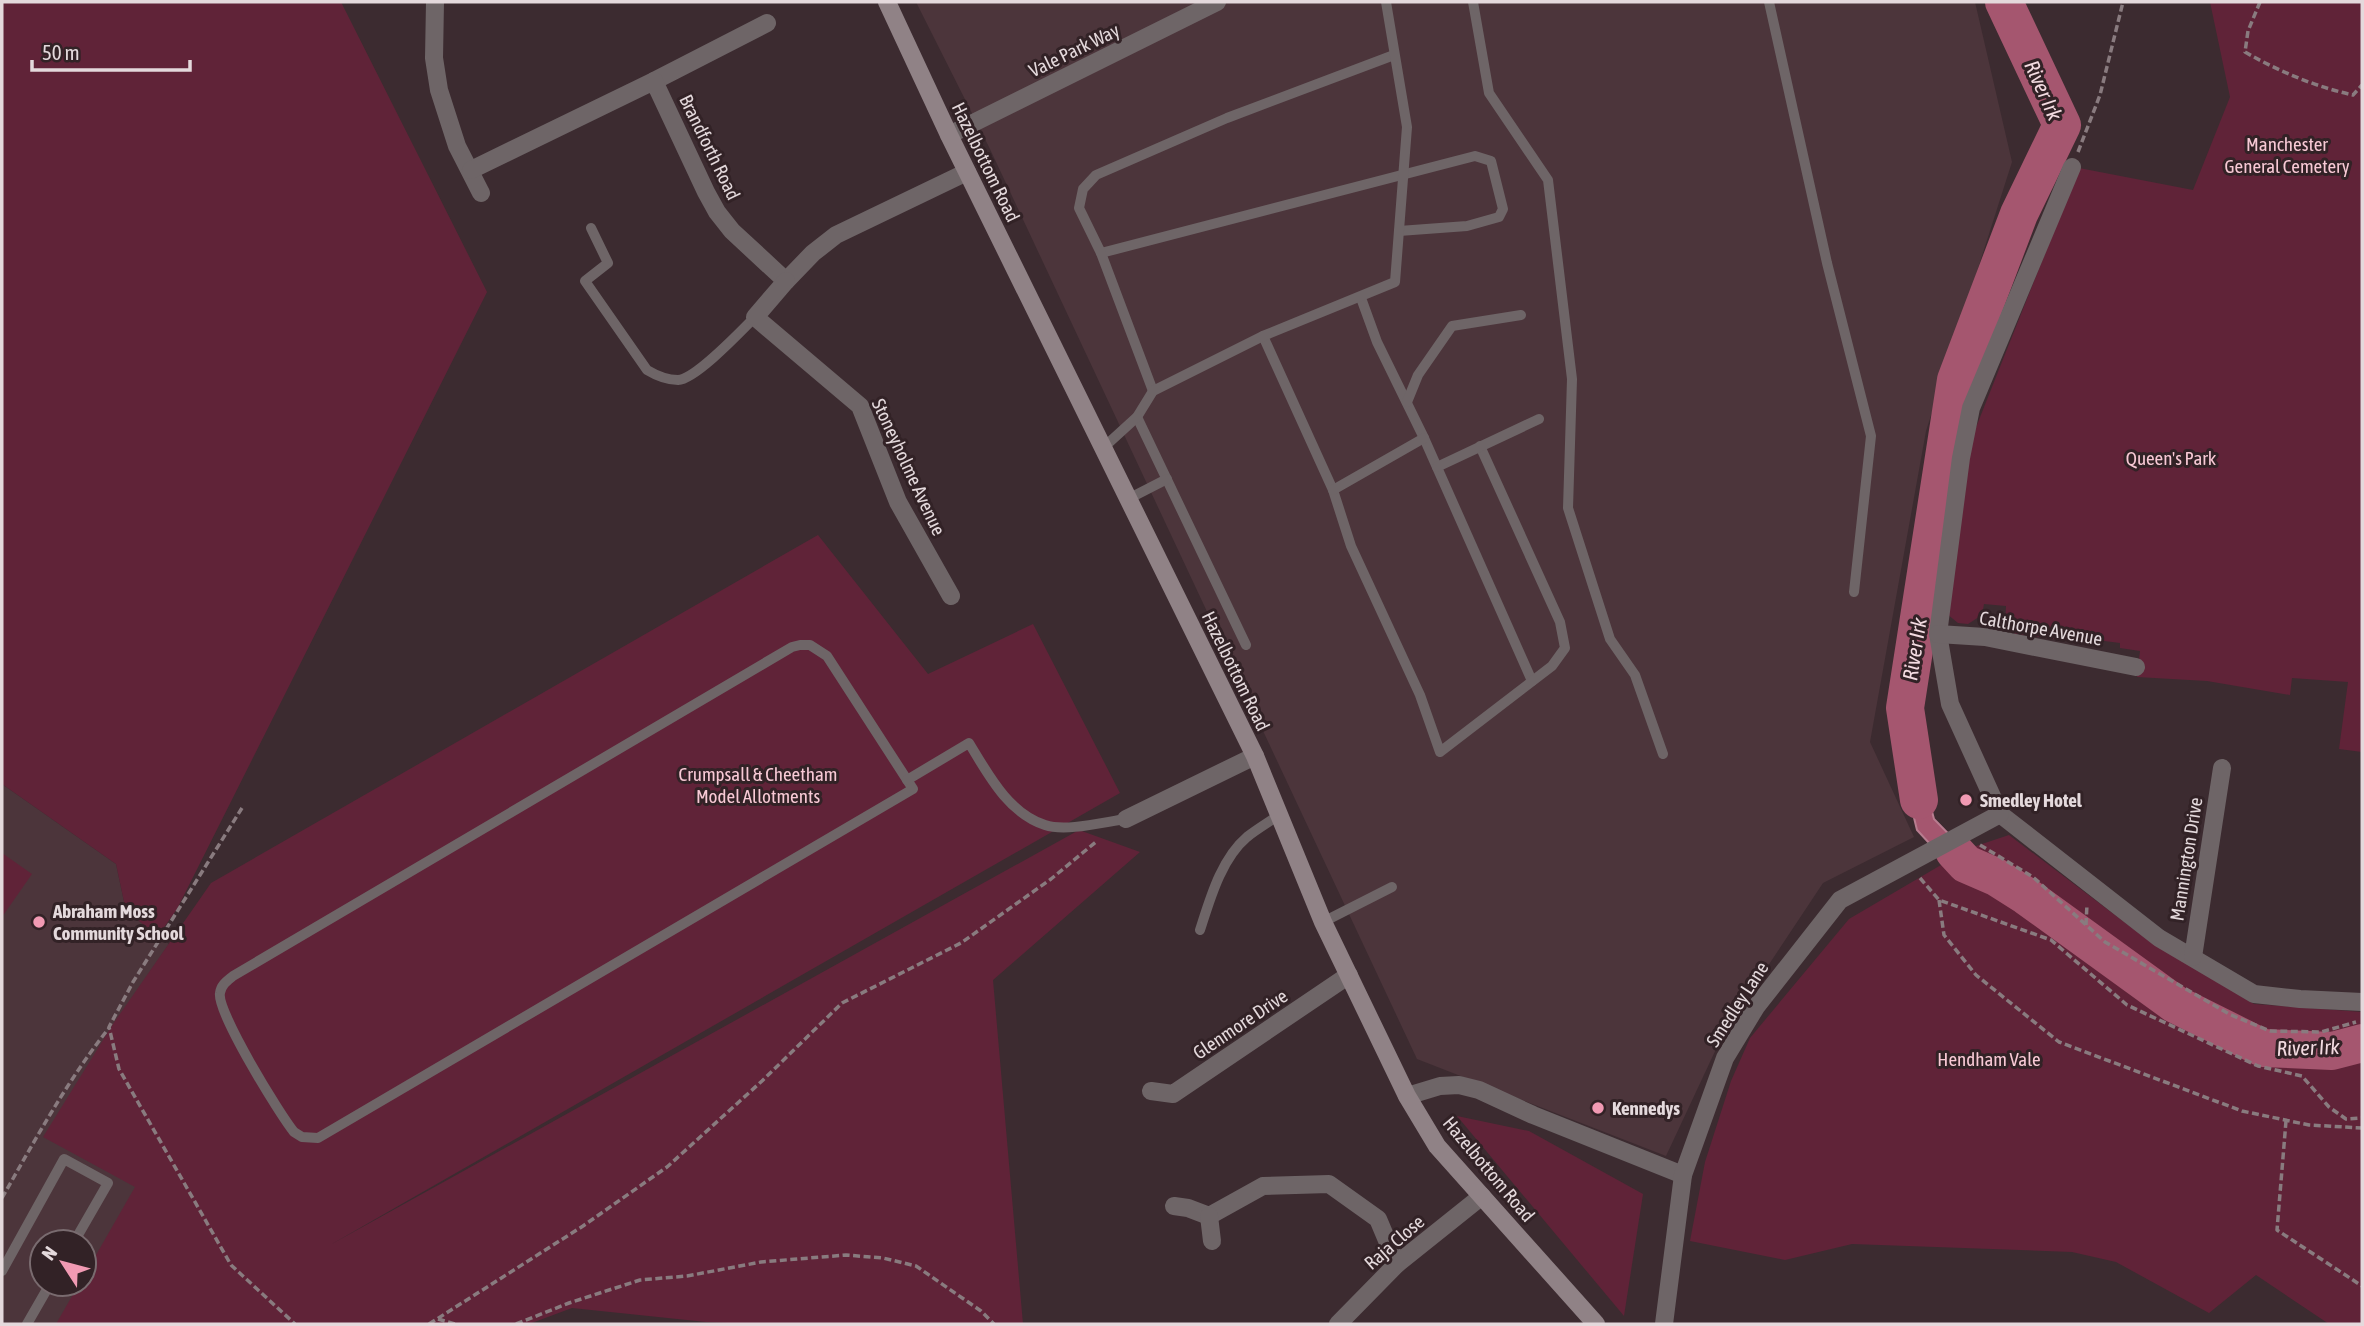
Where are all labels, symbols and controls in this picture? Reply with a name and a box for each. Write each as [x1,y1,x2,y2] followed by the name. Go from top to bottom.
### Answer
[1025,19,1123,81] street label: Vale Park Way
[32,28,189,72] scale bar
[42,40,80,64] text: 50 m
[2020,56,2068,124] water label: River Irk
[675,91,745,203] street label: Brandforth Road
[948,99,1024,225] street label: Hazelbottom Road
[2224,133,2350,177] park label: Manchester General Cemetery
[868,395,950,539] street label: Stoneyholme Avenue
[2126,447,2217,469] park label: Queen's Park
[1978,606,2104,650] street label: Calthorpe Avenue
[1198,608,1274,734] street label: Hazelbottom Road
[1897,615,1931,682] water label: River Irk
[679,763,837,807] park label: Crumpsall & Cheetham Model Allotments
[1980,789,2083,811] place label: Smedley Hotel
[1958,792,1974,808] marker: Smedley Hotel
[2165,796,2207,922] street label: Mannington Drive
[52,900,185,944] place label: Abraham Moss Community School
[31,914,47,930] marker: Abraham Moss Community School
[1701,957,1773,1051] street label: Smedley Lane
[1189,984,1291,1064] street label: Glenmore Drive
[2276,1034,2341,1060] water label: River Irk
[1937,1048,2041,1070] park label: Hendham Vale
[1612,1097,1680,1119] place label: Kennedys
[1590,1100,1606,1116] marker: Kennedys
[1439,1112,1539,1226] street label: Hazelbottom Road
[1360,1210,1428,1274] street label: Raja Close
[28,1228,98,1298] north arrow
[37,1242,61,1264] text: N

